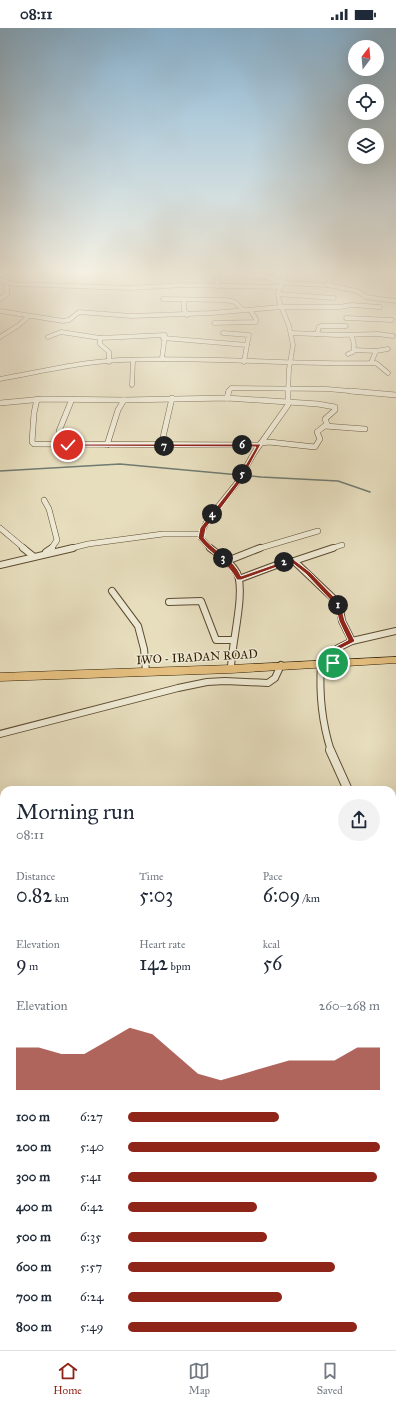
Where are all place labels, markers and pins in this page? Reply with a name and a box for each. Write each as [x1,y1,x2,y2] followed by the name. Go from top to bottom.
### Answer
[51,428,85,462] pin
[232,435,252,455] pin: 6
[154,436,174,456] pin: 7
[232,464,252,484] pin: 5
[202,504,222,524] pin: 4
[213,548,233,568] pin: 3
[274,552,294,572] pin: 2
[328,595,348,615] pin: 1
[316,646,350,680] pin

